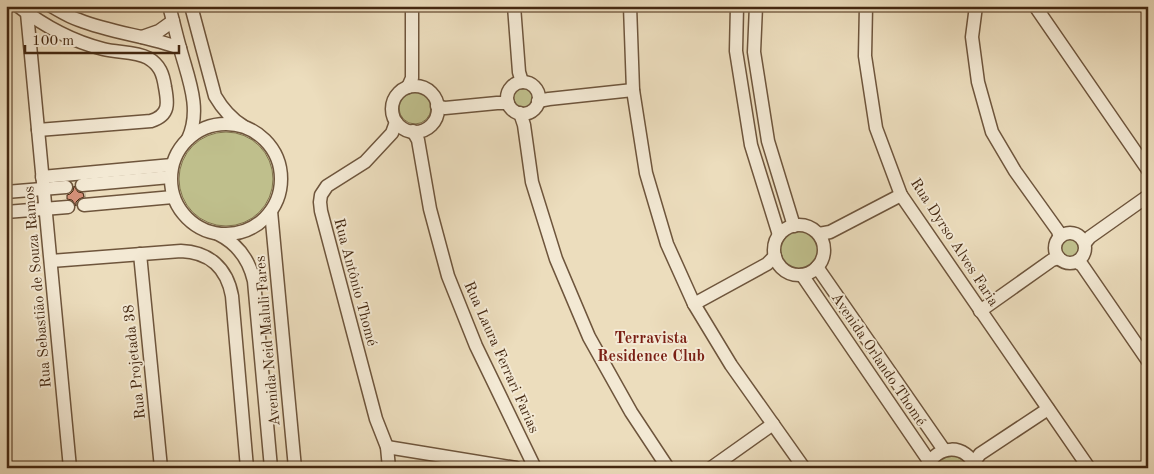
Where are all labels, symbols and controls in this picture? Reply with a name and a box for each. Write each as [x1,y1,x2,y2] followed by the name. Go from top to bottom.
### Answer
[25,22,179,54] scale bar
[32,34,74,49] text: 100 m
[907,176,1001,310] street label: Rua Dyrso Alves Faria
[22,185,55,388] street label: Rua Sebastião de Souza Ramos
[330,217,379,348] street label: Rua Antônio Thomé
[254,255,283,427] street label: Avenida Neid Maluli Fares
[460,279,541,436] street label: Rua Laura Ferrari Farias
[828,291,928,429] street label: Avenida Orlando Thomé
[122,304,149,420] street label: Rua Projetada 38
[597,331,705,365] district label: Terravista Residence Club

